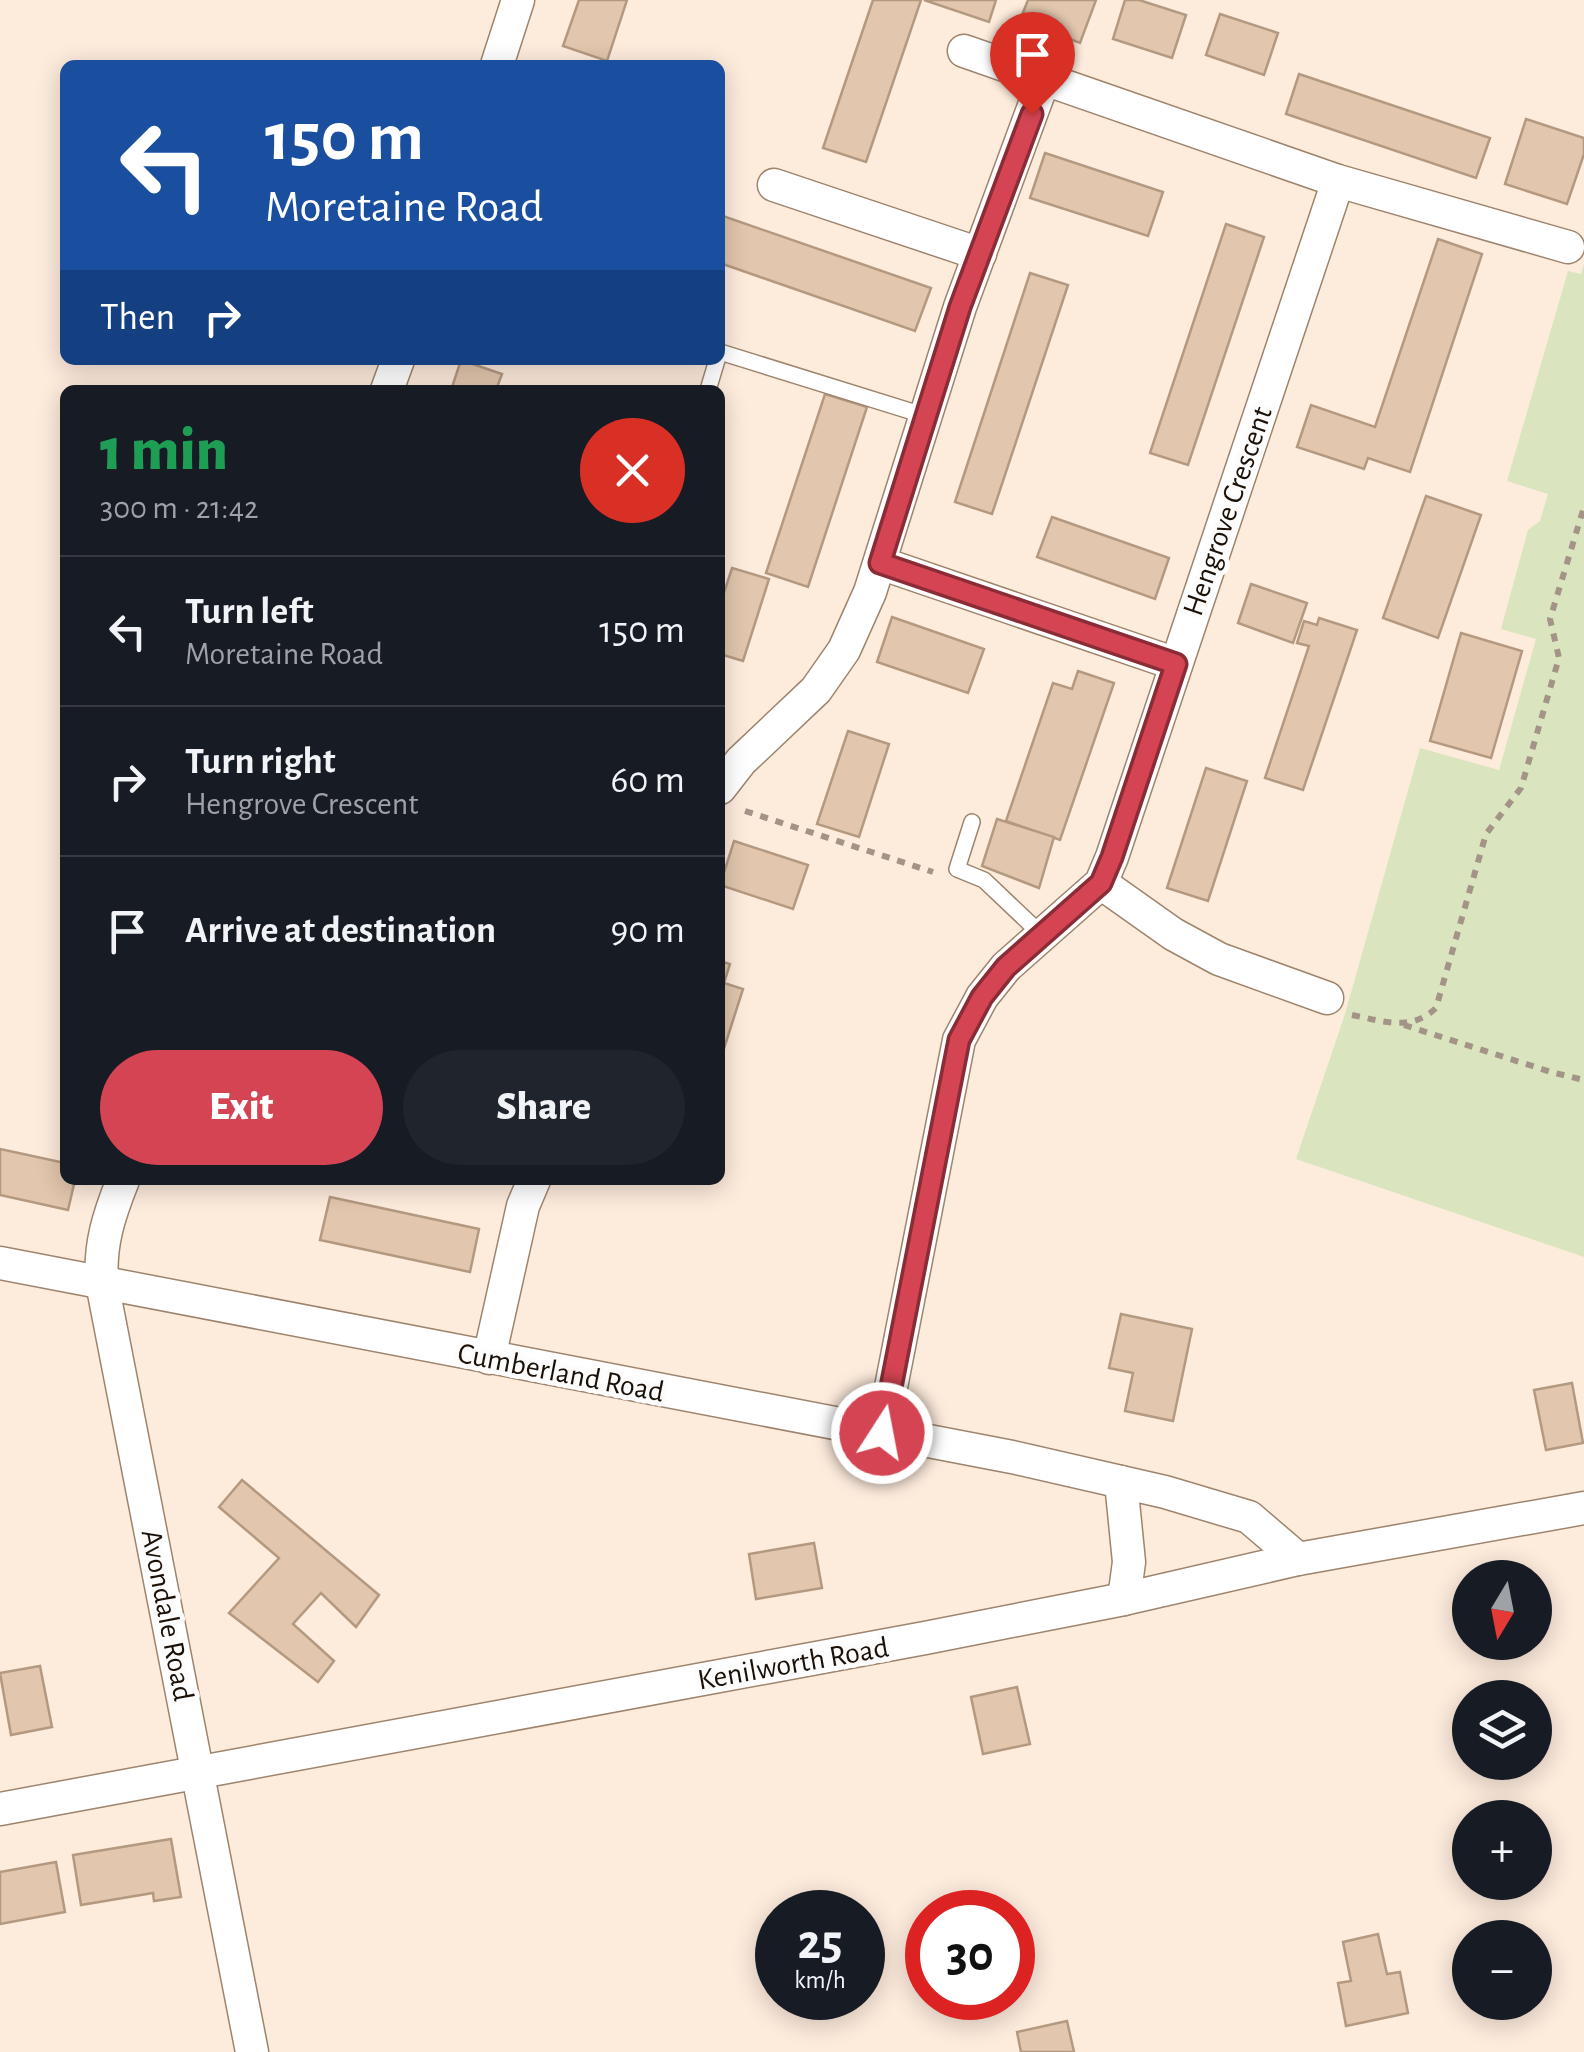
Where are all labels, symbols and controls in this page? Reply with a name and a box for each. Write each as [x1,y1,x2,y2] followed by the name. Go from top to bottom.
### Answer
[990,12,1075,115] pin
[1005,27,1060,82] icon: arrive
[100,100,230,230] icon: left
[265,103,424,173] text: 150 m
[265,185,543,230] text: Moretaine Road
[195,290,250,345] icon: right
[100,299,175,337] text: Then
[1178,403,1278,620] street label: Hengrove Crescent
[580,418,685,523] button: close
[100,421,228,481] text: 1 min
[100,492,259,524] text: 300 m · 21:42
[185,593,313,631] text: Turn left
[100,604,155,659] icon: left
[599,612,685,650] text: 150 m
[185,638,383,670] text: Moretaine Road
[185,743,335,781] text: Turn right
[100,754,155,809] icon: right
[610,762,685,800] text: 60 m
[185,788,418,820] text: Hengrove Crescent
[100,904,155,959] icon: arrive
[185,912,496,950] text: Arrive at destination
[610,912,685,950] text: 90 m
[100,1050,383,1165] button: Exit
[403,1050,685,1165] button: Share
[455,1338,667,1408] street label: Cumberland Road
[830,1381,934,1485] position arrow
[136,1527,198,1704] street label: Avondale Road
[1452,1560,1552,1660] north arrow
[1452,1560,1552,2020] map controls
[695,1632,891,1696] street label: Kenilworth Road
[1452,1680,1552,1780] button: layers
[1452,1800,1552,1900] button: +
[905,1890,1035,2020] speed limit sign: 30
[797,1918,843,1968] text: 25
[1452,1920,1552,2020] button: −
[794,1968,846,1993] text: km/h

